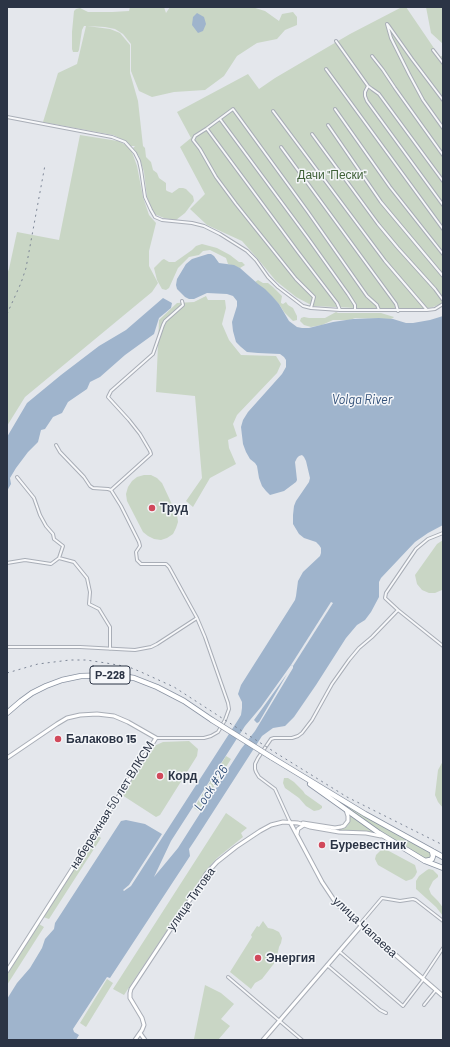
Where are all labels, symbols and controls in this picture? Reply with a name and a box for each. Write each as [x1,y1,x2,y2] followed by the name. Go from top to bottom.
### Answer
[297,168,367,182] park label: Дачи "Пески"
[332,392,392,408] water label: Volga River
[160,501,188,515] place label: Труд
[147,503,157,513] marker: Труд
[90,666,130,684] road number: Р-228
[66,732,136,746] place label: Балаково 15
[53,734,63,744] marker: Балаково 15
[67,739,157,871] street label: набережная 50 лет ВЛКСМ
[191,762,231,814] water label: Lock #26
[168,769,197,783] place label: Корд
[155,771,165,781] marker: Корд
[330,838,406,852] place label: Буревестник
[317,840,327,850] marker: Буревестник
[164,865,218,933] street label: улица Титова
[330,893,400,961] street label: улица Чапаева
[266,951,315,965] place label: Энергия
[253,953,263,963] marker: Энергия

